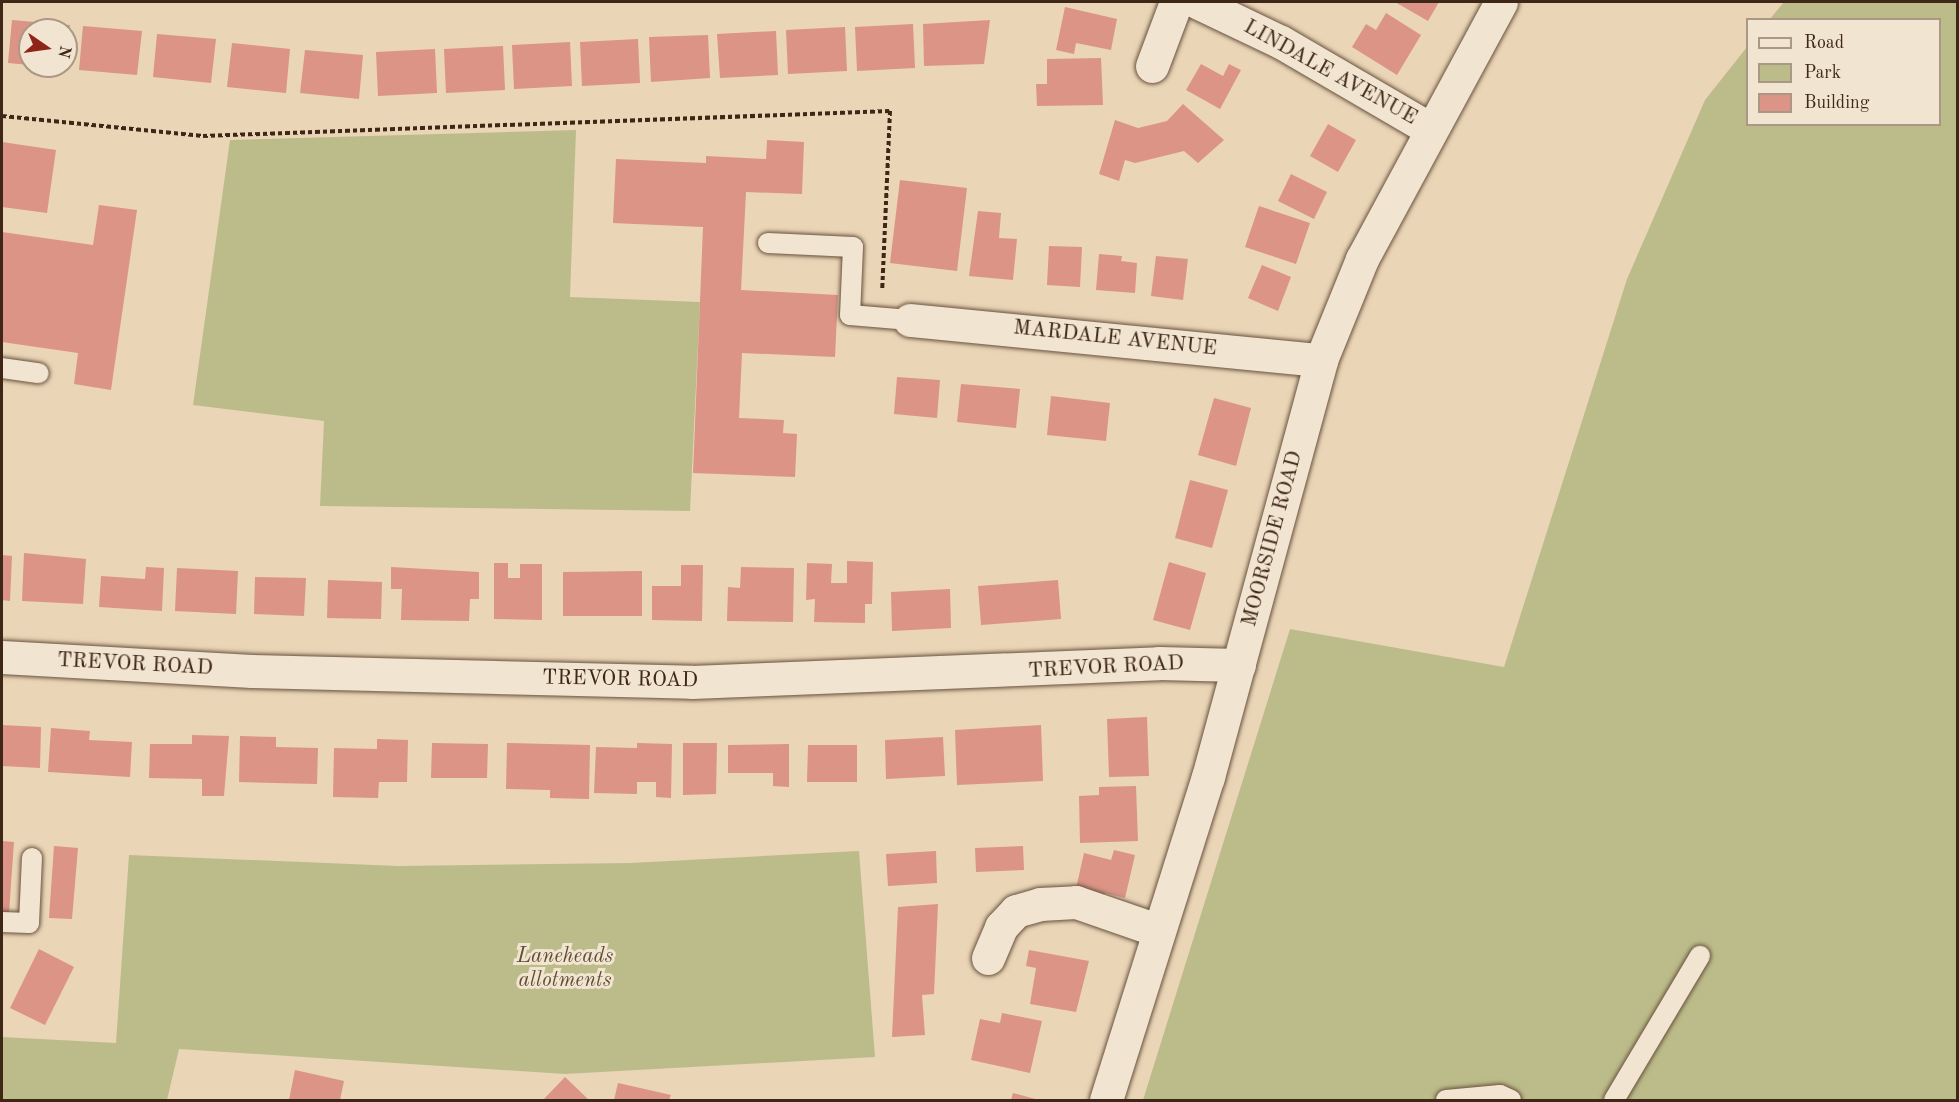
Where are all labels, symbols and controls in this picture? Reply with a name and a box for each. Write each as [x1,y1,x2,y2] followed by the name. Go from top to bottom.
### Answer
[1239,15,1421,131] street label: LINDALE AVENUE
[18,18,78,78] north arrow
[1746,18,1941,126] legend
[1804,34,1844,52] text: Road
[54,44,73,59] text: N
[1804,64,1841,82] text: Park
[1804,94,1869,112] text: Building
[1012,316,1218,362] street label: MARDALE AVENUE
[1237,448,1309,630] street label: MOORSIDE ROAD
[56,648,214,682] street label: TREVOR ROAD
[1027,651,1185,685] street label: TREVOR ROAD
[542,666,698,694] street label: TREVOR ROAD
[517,944,613,994] park label: Laneheads allotments

